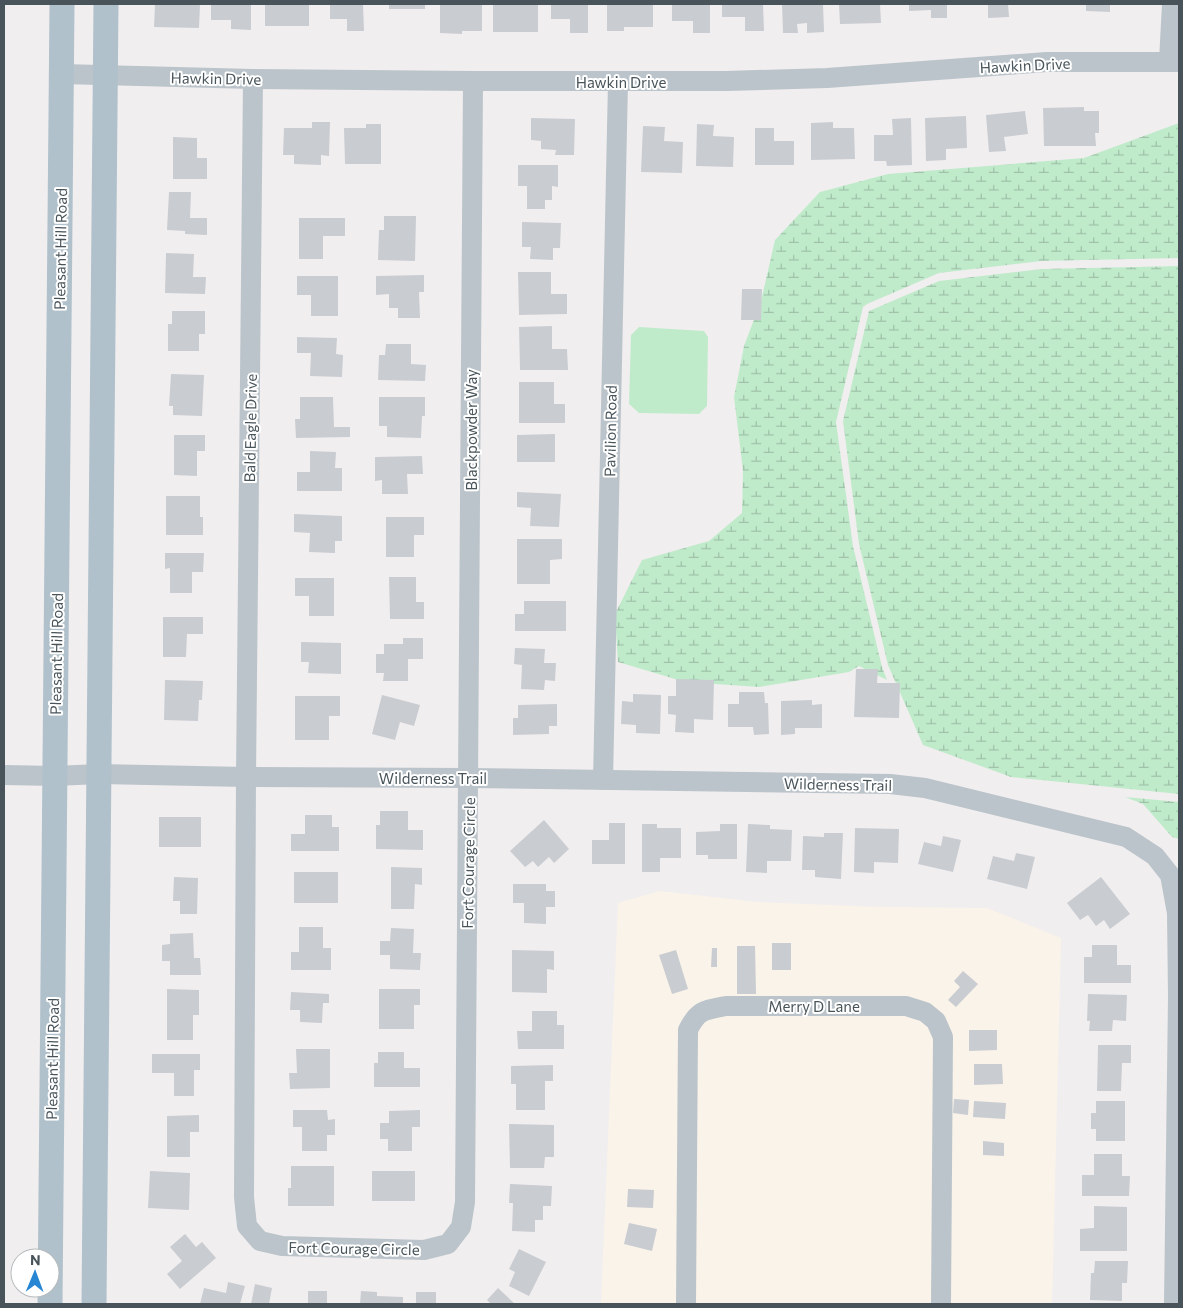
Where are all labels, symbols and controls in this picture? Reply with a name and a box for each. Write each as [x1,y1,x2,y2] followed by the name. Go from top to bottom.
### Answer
[979,54,1071,76] street label: Hawkin Drive
[171,68,262,88] street label: Hawkin Drive
[576,73,666,91] street label: Hawkin Drive
[50,188,70,310] street label: Pleasant Hill Road
[462,369,480,491] street label: Blackpowder Way
[240,373,260,482] street label: Bald Eagle Drive
[600,385,620,477] street label: Pavilion Road
[46,593,66,715] street label: Pleasant Hill Road
[379,769,487,787] street label: Wilderness Trail
[784,774,892,794] street label: Wilderness Trail
[458,797,478,929] street label: Fort Courage Circle
[768,997,860,1015] street label: Merry D Lane
[42,998,62,1120] street label: Pleasant Hill Road
[288,1238,420,1258] street label: Fort Courage Circle
[10,1248,60,1298] north arrow
[30,1251,41,1268] text: N

